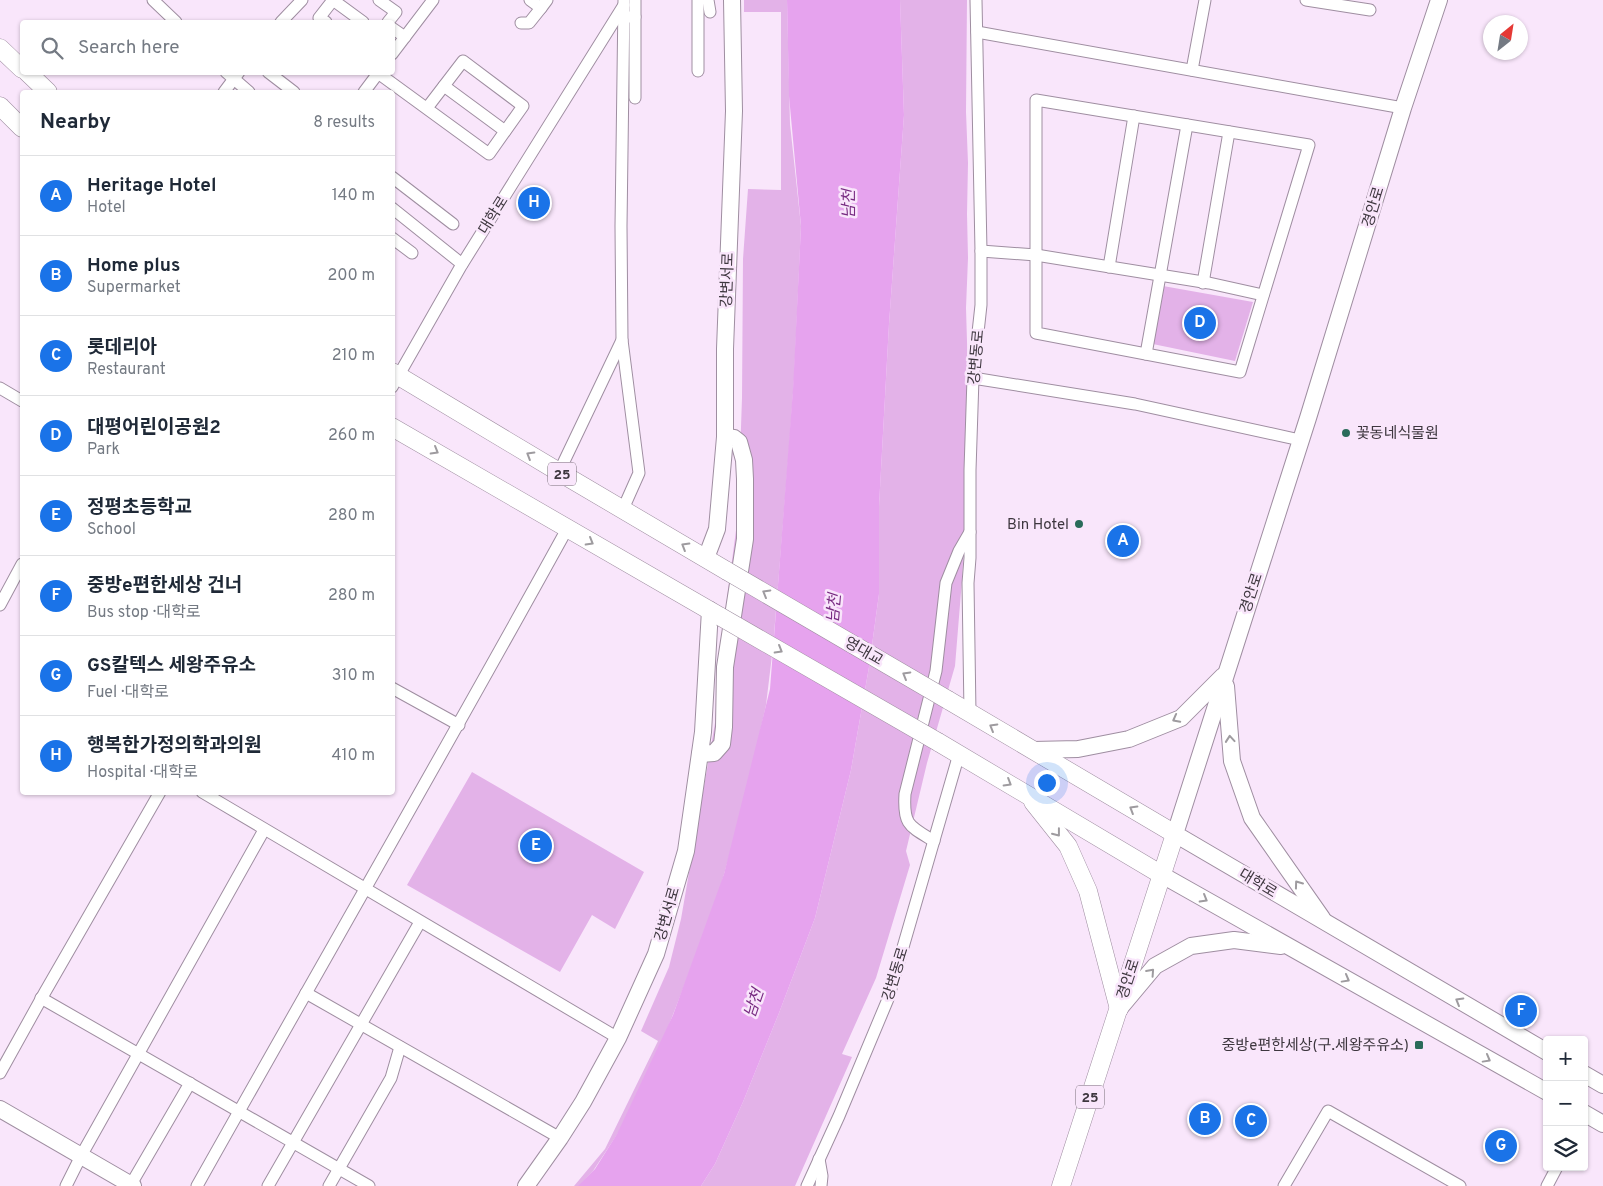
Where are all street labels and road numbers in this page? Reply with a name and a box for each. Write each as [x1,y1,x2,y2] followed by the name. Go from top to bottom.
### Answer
[1359,185,1390,230] street label: 경안로
[474,193,513,238] street label: 대학로
[718,252,739,308] street label: 강변서로
[966,329,989,385] street label: 강변동로
[548,462,576,486] road number: 25
[1237,571,1268,616] street label: 경안로
[841,634,886,671] street label: 영대교
[1235,865,1280,903] street label: 대학로
[652,885,685,944] street label: 강변서로
[879,945,914,1004] street label: 강변동로
[1114,957,1145,1002] street label: 경안로
[1076,1086,1104,1108] road number: 25

